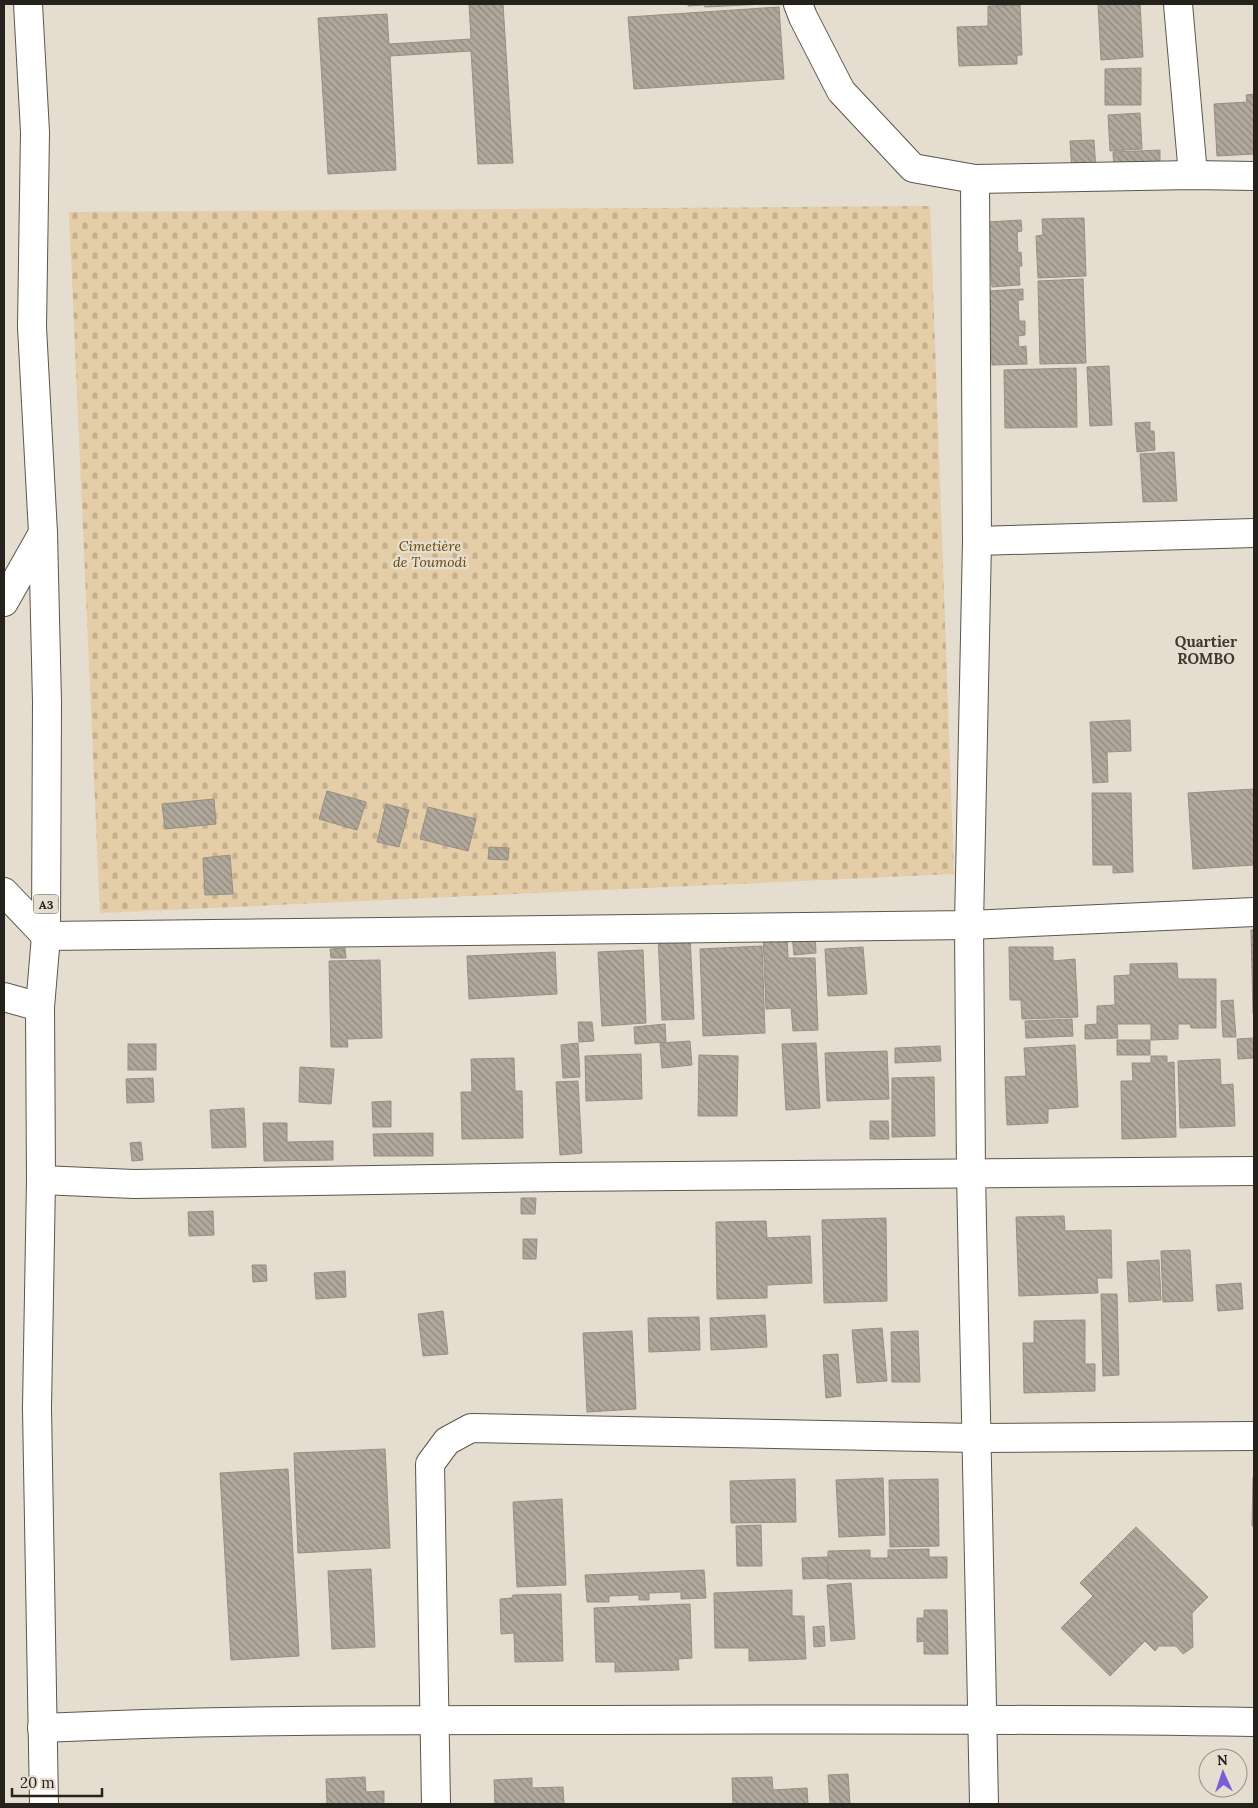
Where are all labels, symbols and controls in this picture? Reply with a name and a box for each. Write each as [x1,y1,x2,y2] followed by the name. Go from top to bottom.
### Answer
[393,537,467,571] park label: Cimetière de Toumodi
[1175,632,1238,668] district label: Quartier ROMBO
[34,894,58,914] road number: A3
[1198,1748,1248,1798] north arrow
[1216,1751,1228,1769] text: N
[12,1766,102,1798] scale bar
[20,1773,55,1792] text: 20 m

